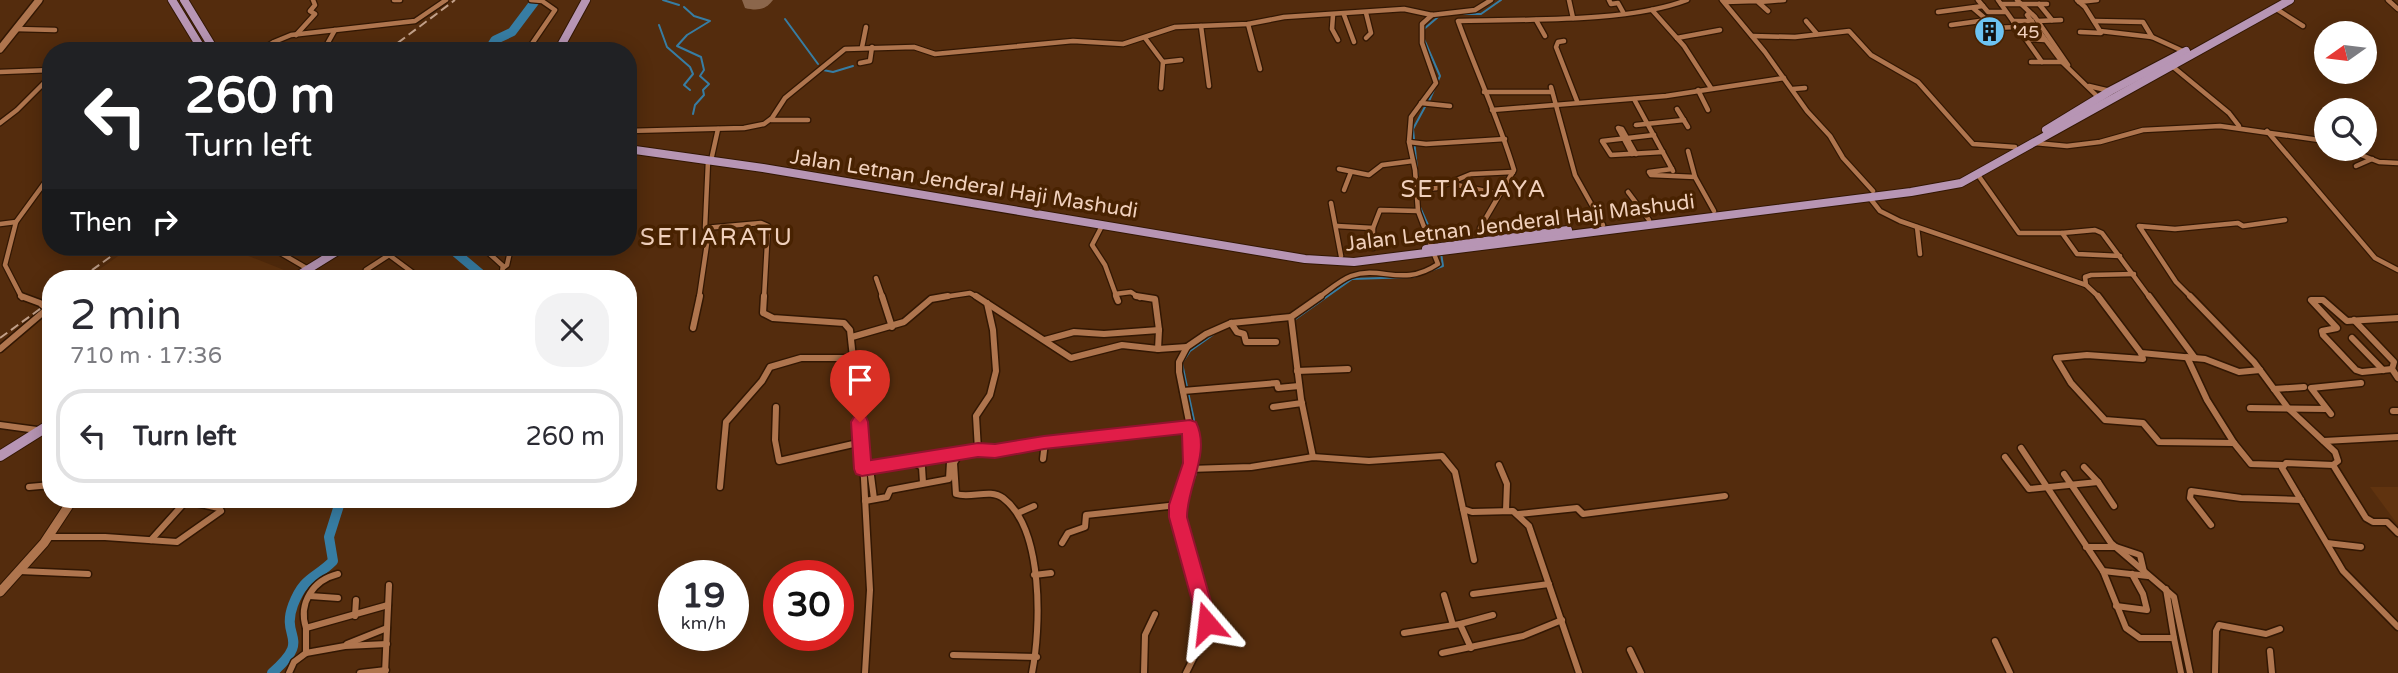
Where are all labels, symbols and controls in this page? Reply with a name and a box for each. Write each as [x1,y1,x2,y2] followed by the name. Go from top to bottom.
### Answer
[1973,15,2007,49] building icon: '45
[2013,21,2040,43] place label: '45
[2314,21,2376,84] north arrow
[2314,21,2377,161] map controls
[185,67,335,126] text: 260 m
[70,70,161,161] icon: left
[2314,98,2377,161] button: search
[185,127,312,165] text: Turn left
[788,144,1140,224] street label: Jalan Letnan Jenderal Haji Mashudi
[1401,175,1547,204] district label: SETIAJAYA
[1344,189,1696,257] street label: Jalan Letnan Jenderal Haji Mashudi
[146,203,184,241] icon: right
[70,207,132,238] text: Then
[640,223,794,252] district label: SETIARATU
[70,290,182,341] text: 2 min
[535,293,609,367] button: close
[70,342,222,370] text: 710 m · 17:36
[830,350,890,422] pin
[841,361,879,399] icon: arrive
[74,417,112,455] icon: left
[133,421,236,452] text: Turn left
[525,421,605,452] text: 260 m
[763,560,854,651] speed limit sign: 30
[682,575,725,617] text: 19
[1170,586,1244,660] position arrow
[681,612,726,634] text: km/h

